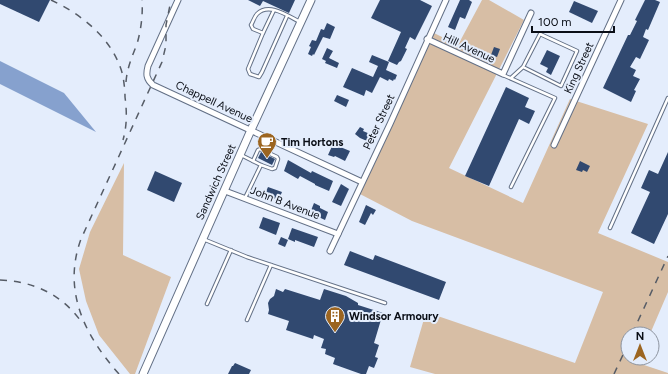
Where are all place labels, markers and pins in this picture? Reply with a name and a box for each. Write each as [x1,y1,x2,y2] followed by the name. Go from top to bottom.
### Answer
[256,131,278,159] cafe icon: Tim Hortons
[281,136,343,149] place label: Tim Hortons
[324,305,346,333] building icon: Windsor Armoury
[349,310,439,323] place label: Windsor Armoury

